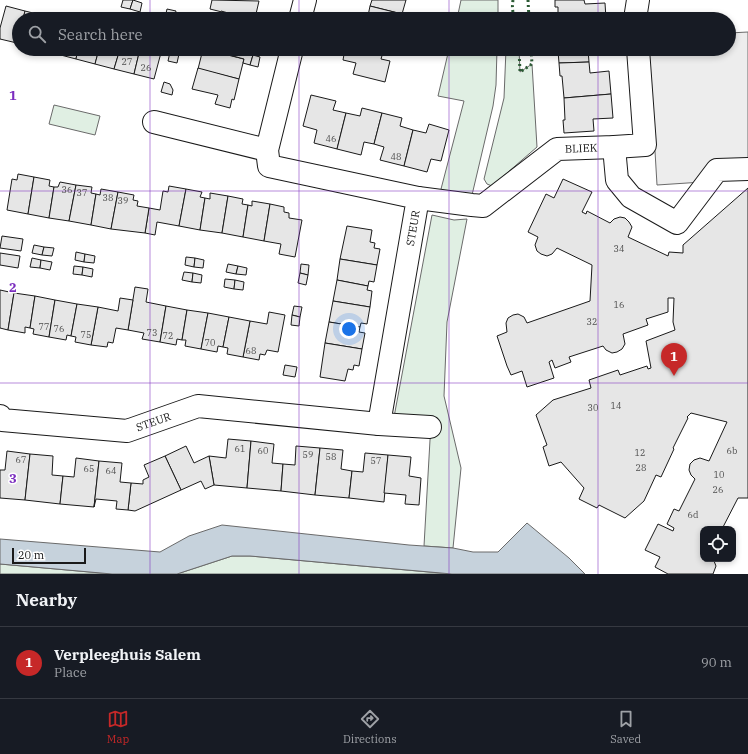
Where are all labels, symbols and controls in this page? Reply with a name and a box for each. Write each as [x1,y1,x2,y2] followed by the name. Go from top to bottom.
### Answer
[12,12,736,56] search box
[26,23,48,45] icon: search
[58,25,143,44] text: Search here
[122,56,132,67] house number: 27
[141,62,151,73] house number: 26
[9,87,17,104] text: 1
[326,133,336,144] house number: 46
[565,141,598,156] street label: BLIEK
[391,151,401,162] house number: 48
[62,184,72,195] house number: 36
[77,187,87,198] house number: 37
[103,192,113,203] house number: 38
[118,195,128,206] house number: 39
[403,208,423,247] street label: STEUR
[614,243,624,254] house number: 34
[9,279,17,296] text: 2
[614,299,624,310] house number: 16
[587,316,597,327] house number: 32
[339,319,359,339] your location
[39,321,49,332] house number: 77
[54,323,64,334] house number: 76
[147,327,157,338] house number: 73
[81,329,91,340] house number: 75
[163,330,173,341] house number: 72
[205,337,215,348] house number: 70
[661,343,687,376] pin: 1
[246,345,256,356] house number: 68
[611,400,621,411] house number: 14
[588,402,598,413] house number: 30
[134,409,173,434] street label: STEUR
[235,443,245,454] house number: 61
[258,445,268,456] house number: 60
[727,445,737,456] house number: 6b
[635,447,645,458] house number: 12
[303,449,313,460] house number: 59
[326,451,336,462] house number: 58
[16,454,26,465] house number: 67
[371,455,381,466] house number: 57
[636,462,646,473] house number: 28
[84,463,94,474] house number: 65
[106,465,116,476] house number: 64
[714,469,724,480] house number: 10
[9,470,17,487] text: 3
[713,484,723,495] house number: 26
[688,509,699,520] house number: 6d
[700,526,736,562] map controls
[700,526,736,562] button: locate
[12,546,86,565] scale bar
[18,548,44,562] text: 20 m
[16,589,77,611] text: Nearby
[54,645,201,664] text: Verpleeghuis Salem
[25,654,33,671] text: 1
[701,654,732,671] text: 90 m
[54,664,87,681] text: Place
[107,708,129,746] tab: Map
[343,708,397,746] tab: Directions
[610,708,641,746] tab: Saved

